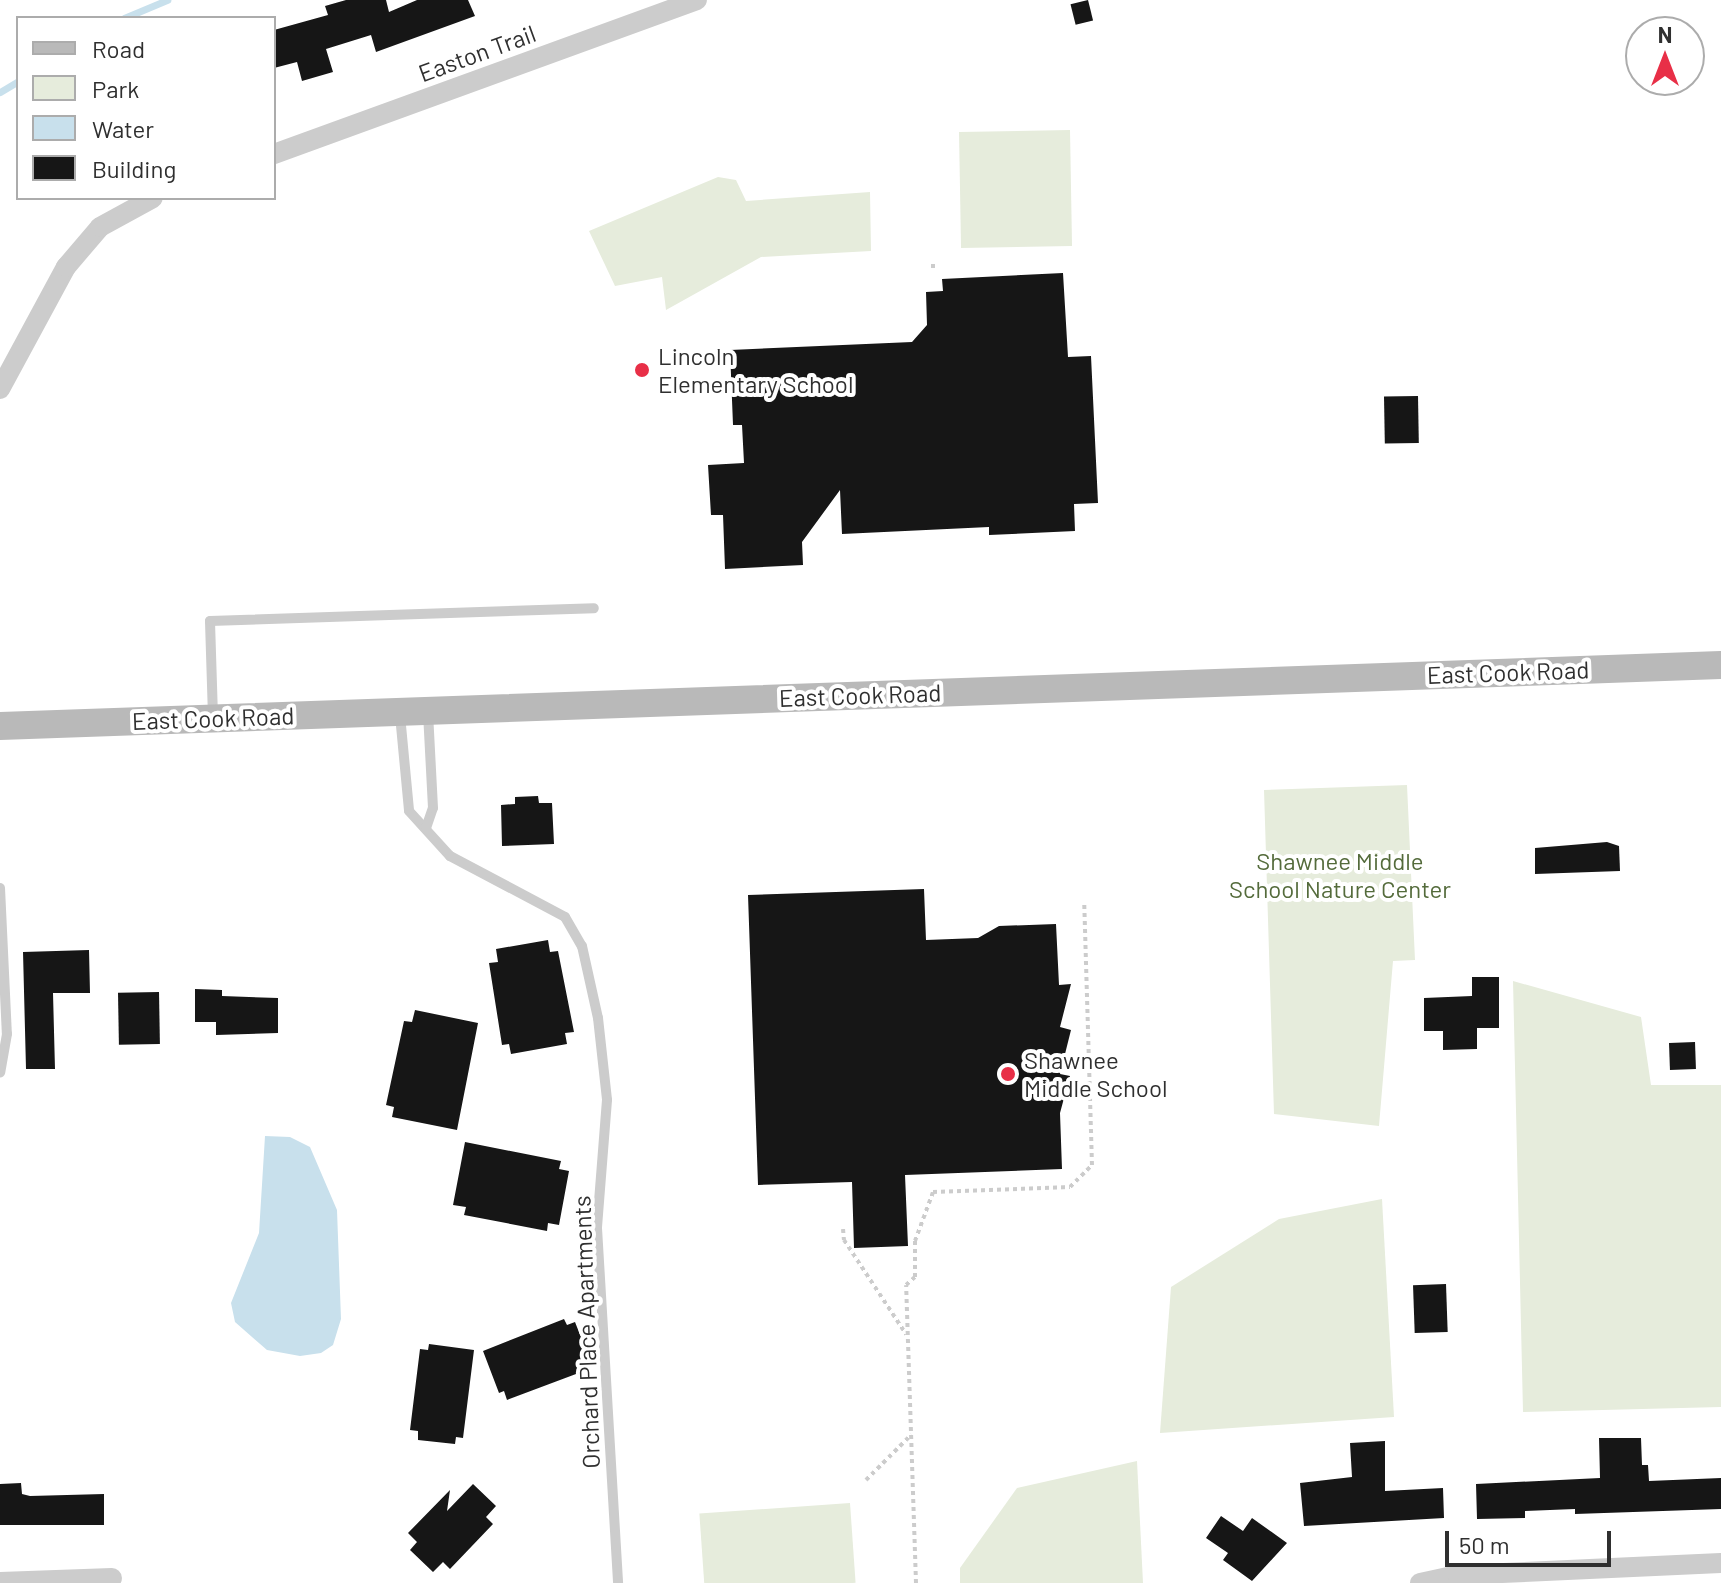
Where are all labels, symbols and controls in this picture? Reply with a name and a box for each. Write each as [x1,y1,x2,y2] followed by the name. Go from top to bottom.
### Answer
[16,16,276,200] legend
[1625,16,1705,96] north arrow
[415,19,539,87] street label: Easton Trail
[1658,21,1672,47] text: N
[92,34,145,63] text: Road
[92,74,139,103] text: Park
[92,114,154,143] text: Water
[92,154,176,183] text: Building
[658,342,853,398] place label: Lincoln Elementary School
[633,361,651,379] marker: Lincoln Elementary School
[1426,655,1590,689] street label: East Cook Road
[778,678,942,712] street label: East Cook Road
[131,701,295,735] street label: East Cook Road
[1229,847,1451,903] park label: Shawnee Middle School Nature Center
[1024,1046,1168,1102] place label: Shawnee Middle School
[999,1065,1017,1083] marker: Shawnee Middle School
[567,1195,605,1469] street label: Orchard Place Apartments
[1449,1515,1615,1565] scale bar
[1459,1530,1510,1559] text: 50 m

